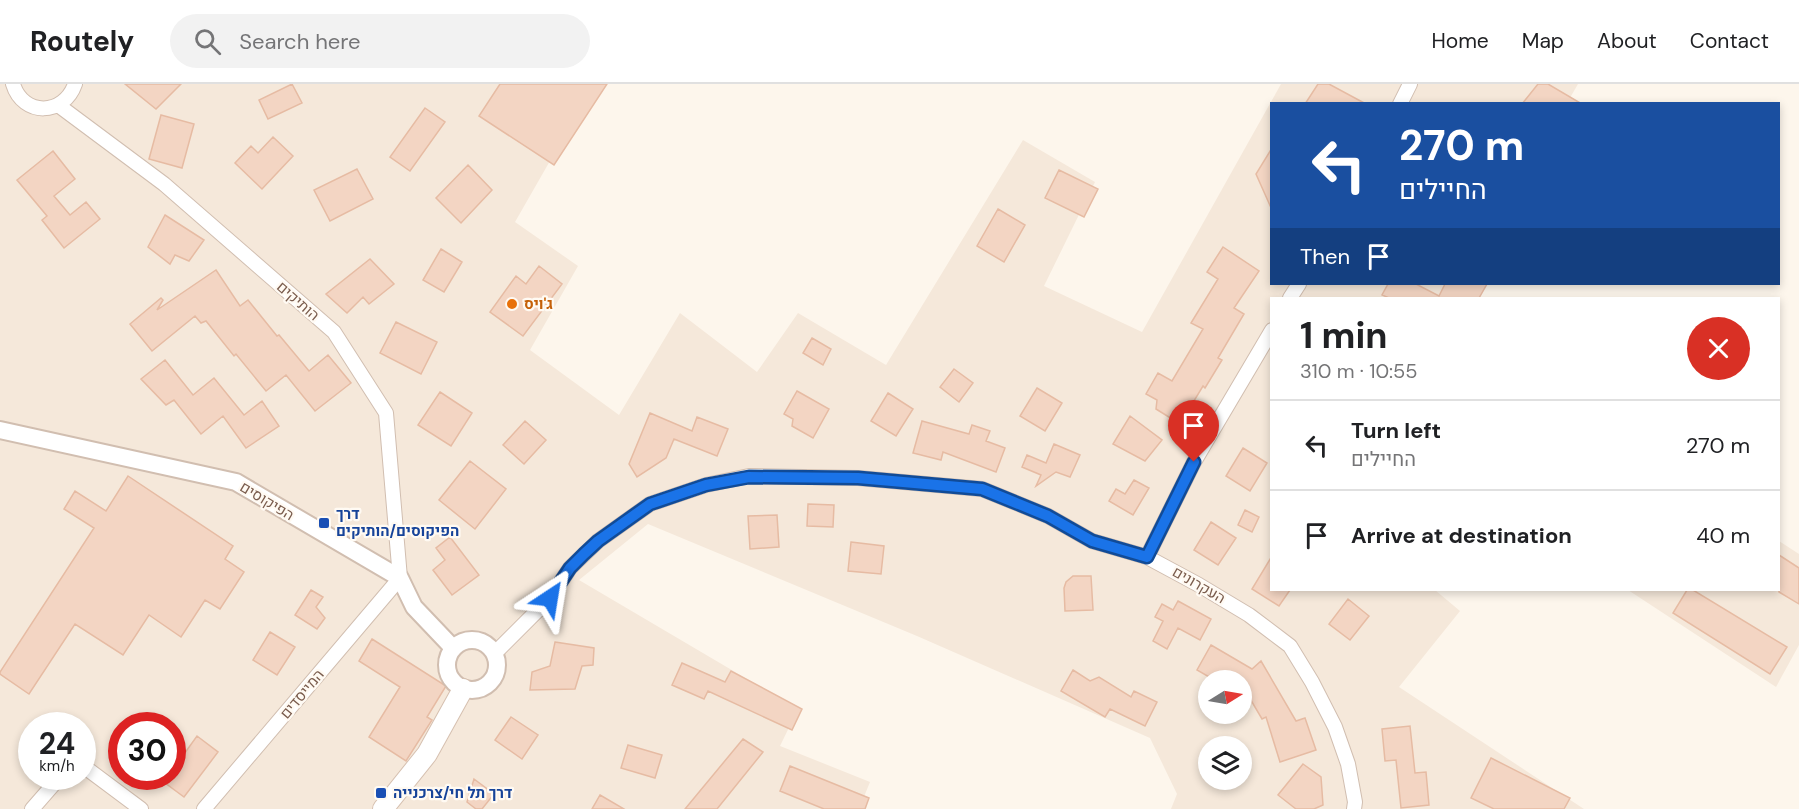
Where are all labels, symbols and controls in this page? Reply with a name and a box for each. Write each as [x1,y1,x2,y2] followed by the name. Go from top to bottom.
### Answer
[170,14,590,68] search box
[30,23,134,60] text: Routely
[191,25,224,58] icon: search
[239,27,361,56] text: Search here
[1431,27,1489,55] text: Home
[1522,27,1564,55] text: Map
[1597,27,1657,55] text: About
[1690,27,1769,55] text: Contact
[1399,118,1524,173] text: 270 m
[1300,126,1378,204] icon: left
[1399,172,1487,207] text: החיילים
[1362,240,1395,273] icon: arrive
[1300,242,1350,271] text: Then
[272,277,324,325] street label: הותיקים
[524,294,553,314] place label: ג'ויס
[505,297,519,311] marker: ג'ויס
[1300,312,1388,359] text: 1 min
[1687,317,1750,380] button: close
[1300,358,1418,384] text: 310 m · 10:55
[1168,400,1219,462] pin
[1177,409,1210,442] icon: arrive
[1351,416,1441,445] text: Turn left
[1300,429,1333,462] icon: left
[1686,431,1750,460] text: 270 m
[1351,446,1416,472] text: החיילים
[236,477,298,525] street label: הפיקוסים
[336,504,459,541] place label: דרך הפיקוסים/הותיקים
[317,516,331,530] marker: דרך הפיקוסים/הותיקים
[1300,519,1333,552] icon: arrive
[1351,521,1572,550] text: Arrive at destination
[1696,521,1750,550] text: 40 m
[1169,562,1229,608] street label: העקרונים
[518,566,582,630] position arrow
[275,665,329,723] street label: המייסדים
[1198,670,1252,724] north arrow
[1198,670,1252,790] map controls
[108,712,186,790] speed limit sign: 30
[39,724,75,763] text: 24
[1198,736,1252,790] button: layers
[39,756,75,776] text: km/h
[393,783,512,803] place label: דרך תל חי/צרכנייה
[374,786,388,800] marker: דרך תל חי/צרכנייה

